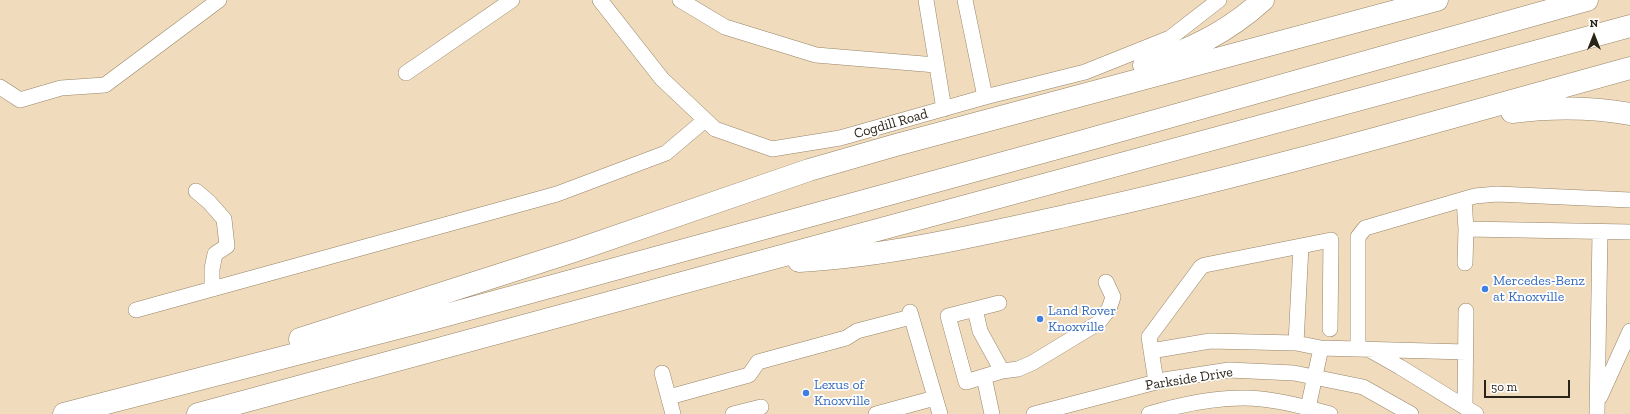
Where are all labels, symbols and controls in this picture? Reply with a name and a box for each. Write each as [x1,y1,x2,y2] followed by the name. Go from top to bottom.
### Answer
[1574,16,1614,56] north arrow
[1590,17,1598,30] text: N
[852,105,930,143] street label: Cogdill Road
[1493,273,1585,306] place label: Mercedes-Benz at Knoxville
[1480,284,1490,294] marker: Mercedes-Benz at Knoxville
[1048,303,1116,336] place label: Land Rover Knoxville
[1035,314,1045,324] marker: Land Rover Knoxville
[1144,364,1234,394] street label: Parkside Drive
[1486,372,1572,398] scale bar
[814,377,870,410] place label: Lexus of Knoxville
[1491,380,1517,394] text: 50 m
[801,388,811,398] marker: Lexus of Knoxville

